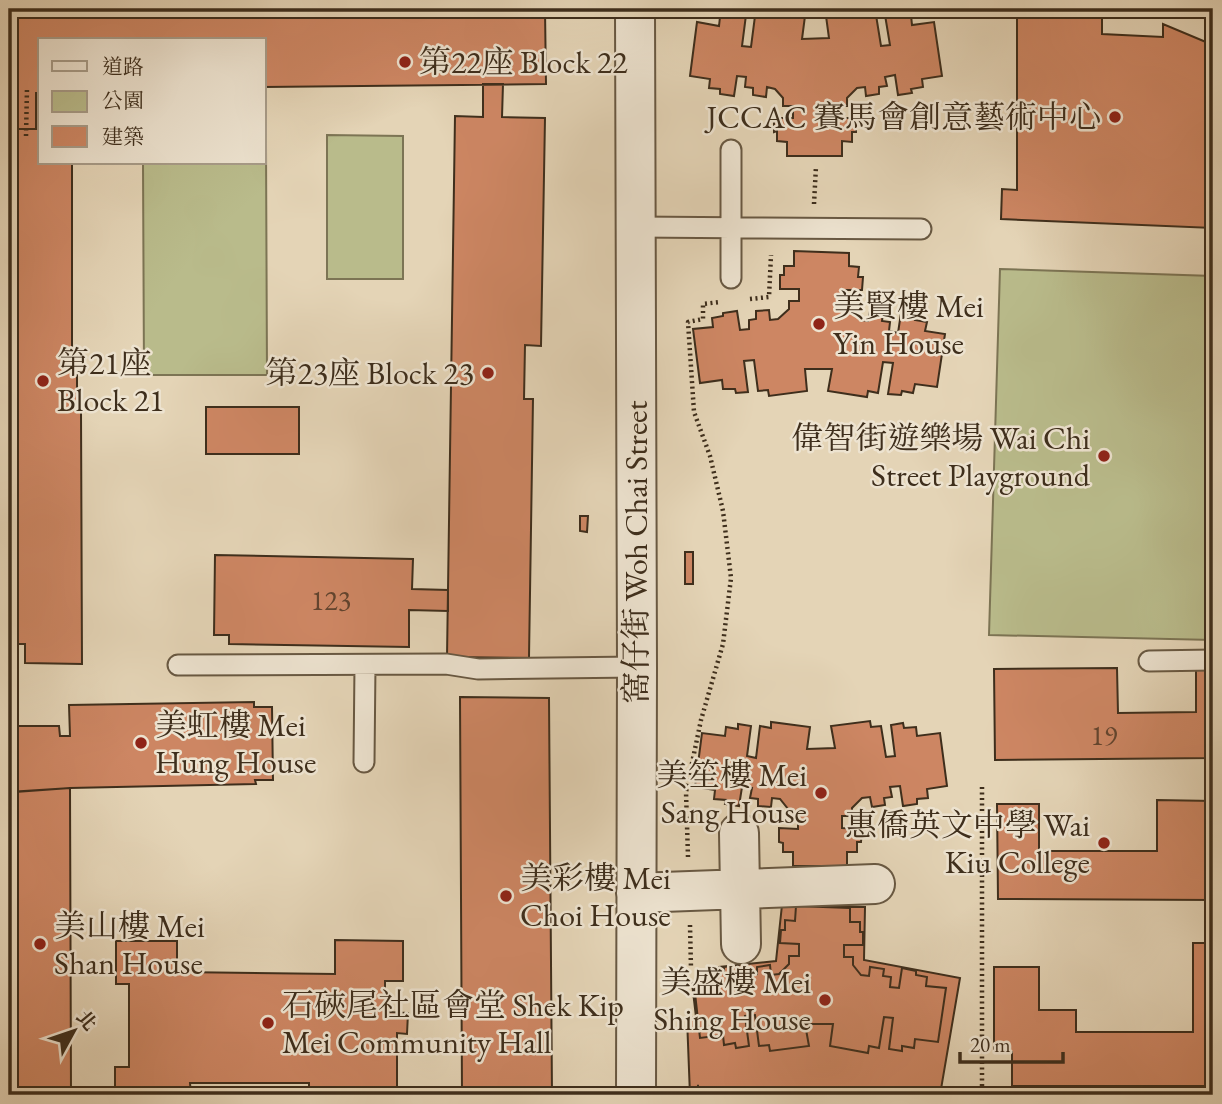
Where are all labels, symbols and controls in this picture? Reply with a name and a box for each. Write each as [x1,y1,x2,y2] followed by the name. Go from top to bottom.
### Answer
[38,38,266,164] legend
[419,41,628,83] place label: 第22座 Block 22
[102,53,144,80] text: 道路
[397,54,413,70] marker: 第22座 Block 22
[102,87,144,114] text: 公園
[703,96,1101,138] place label: JCCAC 賽馬會創意藝術中心
[1107,109,1123,125] marker: JCCAC 賽馬會創意藝術中心
[102,123,144,150] text: 建築
[833,285,984,364] place label: 美賢樓 Mei Yin House
[811,316,827,332] marker: 美賢樓 Mei Yin House
[57,342,164,421] place label: 第21座 Block 21
[265,352,474,394] place label: 第23座 Block 23
[480,365,496,381] marker: 第23座 Block 23
[35,373,51,389] marker: 第21座 Block 21
[615,400,657,704] street label: 窩仔街 Woh Chai Street
[791,417,1091,496] place label: 偉智街遊樂場 Wai Chi Street Playground
[1096,448,1112,464] marker: 偉智街遊樂場 Wai Chi Street Playground
[311,582,351,618] house number: 123
[155,704,316,783] place label: 美虹樓 Mei Hung House
[1091,717,1117,753] house number: 19
[133,735,149,751] marker: 美虹樓 Mei Hung House
[656,754,807,833] place label: 美笙樓 Mei Sang House
[813,785,829,801] marker: 美笙樓 Mei Sang House
[845,804,1090,883] place label: 惠僑英文中學 Wai Kiu College
[1096,835,1112,851] marker: 惠僑英文中學 Wai Kiu College
[520,857,671,936] place label: 美彩樓 Mei Choi House
[498,888,514,904] marker: 美彩樓 Mei Choi House
[54,905,205,984] place label: 美山樓 Mei Shan House
[32,936,48,952] marker: 美山樓 Mei Shan House
[653,961,811,1040] place label: 美盛樓 Mei Shing House
[282,984,624,1063] place label: 石硤尾社區會堂 Shek Kip Mei Community Hall
[817,992,833,1008] marker: 美盛樓 Mei Shing House
[38,996,108,1066] north arrow
[71,1005,102,1036] text: 北
[260,1015,276,1031] marker: 石硤尾社區會堂 Shek Kip Mei Community Hall
[960,1020,1063,1064] scale bar
[970,1031,1011,1058] text: 20 m

